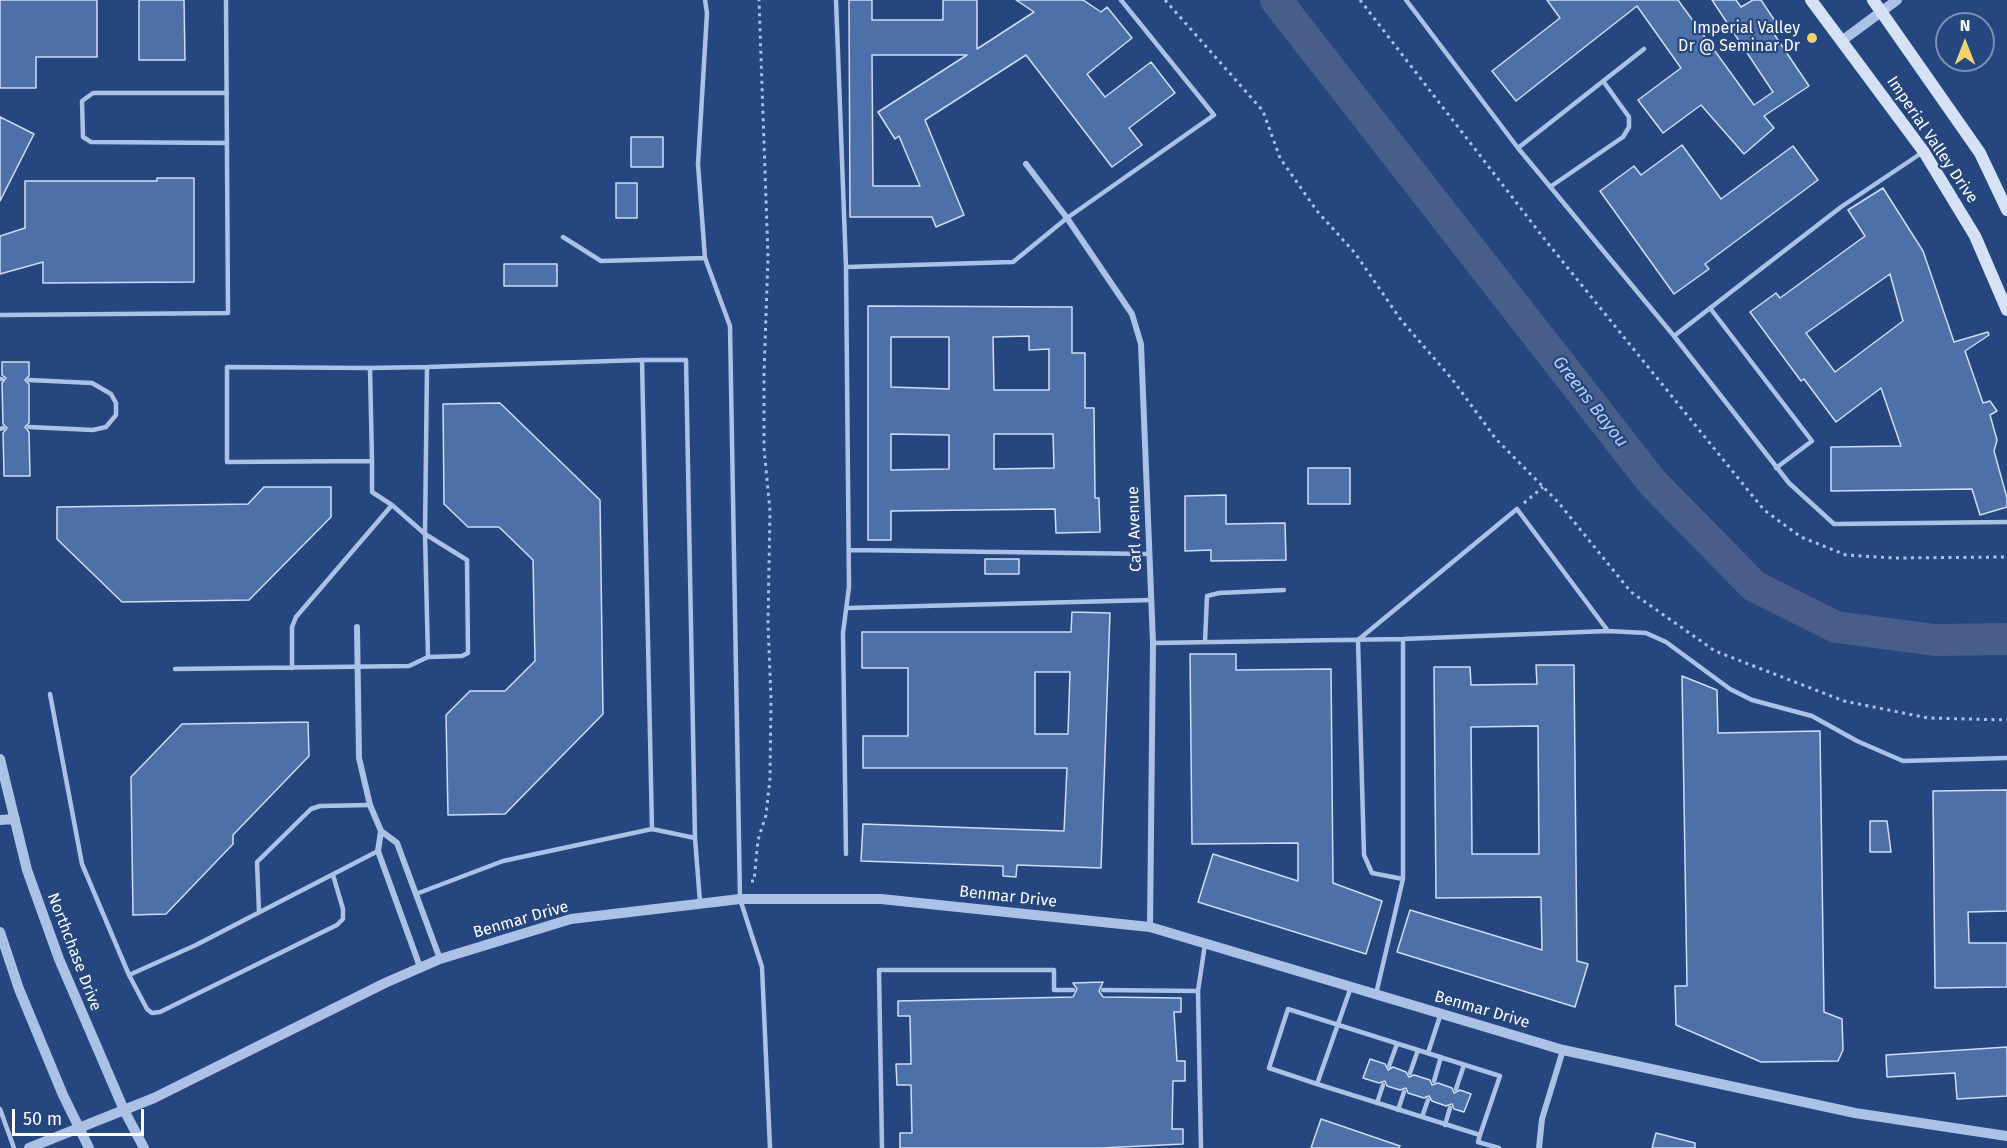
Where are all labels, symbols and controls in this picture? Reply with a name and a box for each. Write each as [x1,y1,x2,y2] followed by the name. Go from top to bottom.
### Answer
[1935,12,1995,72] north arrow
[1960,16,1970,35] text: N
[1678,19,1800,57] place label: Imperial Valley Dr @ Seminar Dr
[1805,31,1819,45] marker: Imperial Valley Dr @ Seminar Dr
[1882,73,1982,207] street label: Imperial Valley Drive
[1548,352,1632,452] water label: Greens Bayou
[1124,486,1146,572] street label: Carl Avenue
[958,882,1058,912] street label: Benmar Drive
[43,890,105,1014] street label: Northchase Drive
[471,897,571,943] street label: Benmar Drive
[1432,987,1532,1033] street label: Benmar Drive
[15,1097,147,1135] scale bar
[23,1108,62,1130] text: 50 m

